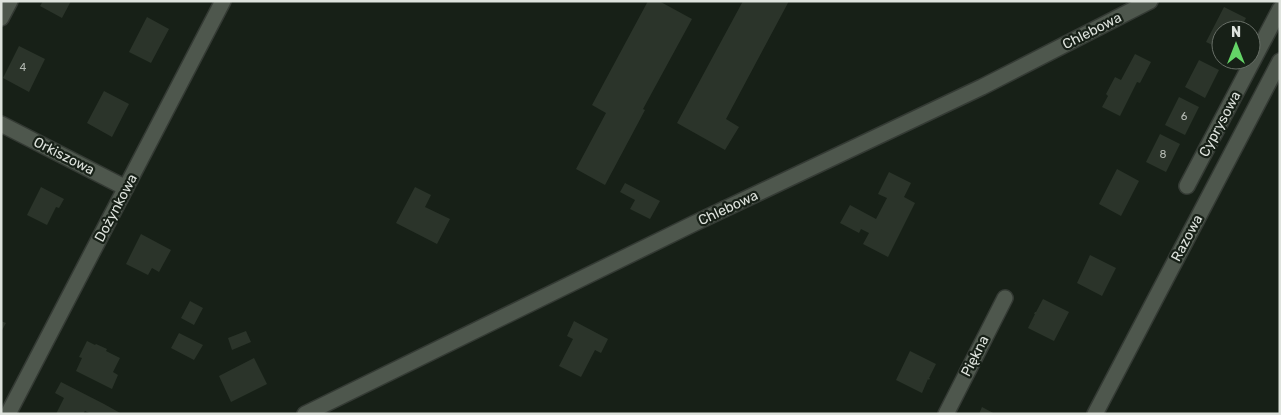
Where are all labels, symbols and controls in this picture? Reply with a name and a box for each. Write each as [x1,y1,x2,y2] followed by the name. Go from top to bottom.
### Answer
[1060,9,1124,53] street label: Chlebowa
[1211,20,1261,70] north arrow
[1231,24,1241,41] text: N
[20,61,27,74] house number: 4
[1196,88,1244,160] street label: Cyprysowa
[1181,110,1188,123] house number: 6
[31,133,97,179] street label: Orkiszowa
[1160,148,1167,161] house number: 8
[91,171,141,245] street label: Dożynkowa
[695,187,761,229] street label: Chlebowa
[1168,212,1206,264] street label: Razowa
[958,333,992,379] street label: Piękna

